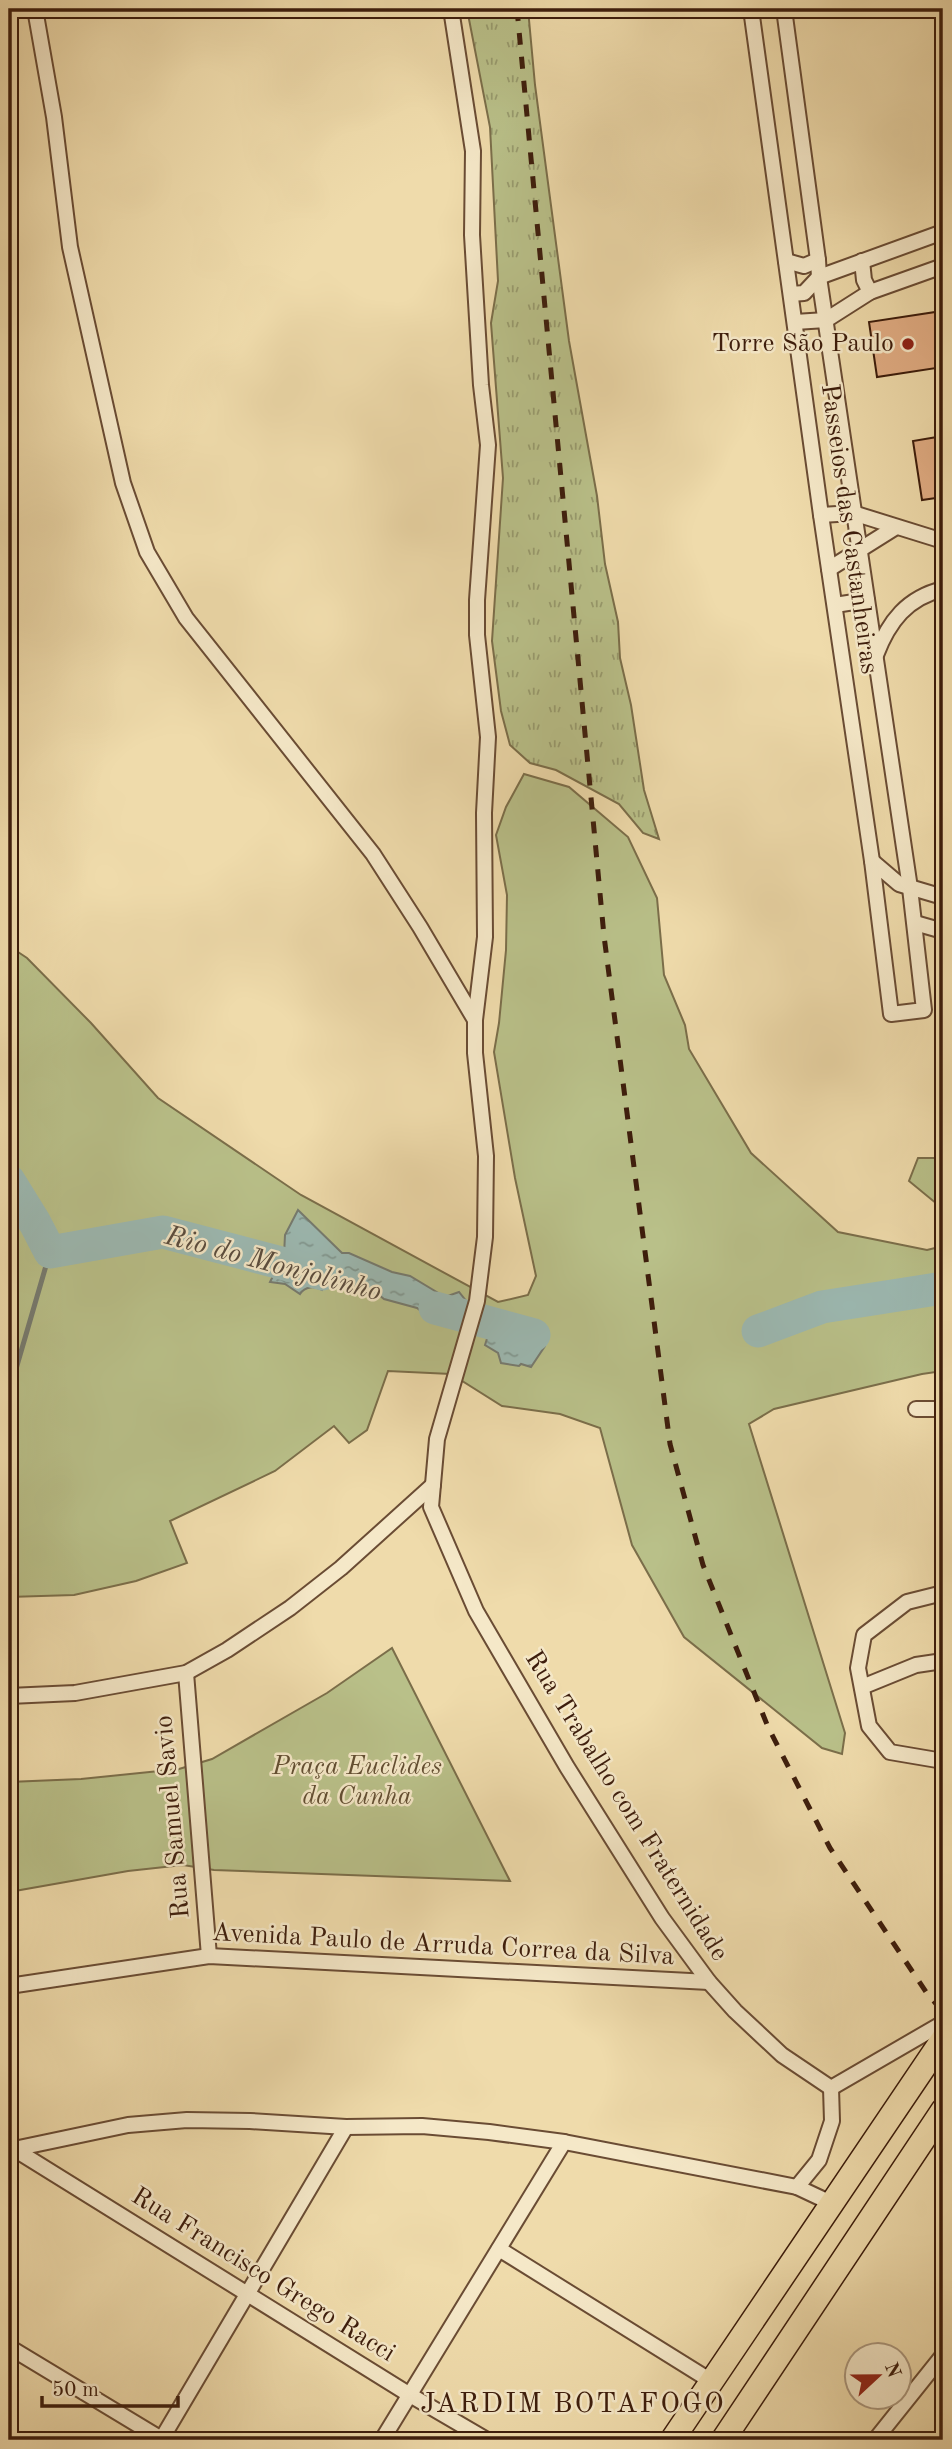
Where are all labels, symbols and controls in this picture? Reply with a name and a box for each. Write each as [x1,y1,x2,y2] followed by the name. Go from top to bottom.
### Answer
[711,331,894,357] place label: Torre São Paulo
[900,336,916,352] marker: Torre São Paulo
[816,382,882,676] street label: Passeios das Castanheiras
[161,1222,384,1307] water label: Rio do Monjolinho
[520,1646,732,1966] street label: Rua Trabalho com Fraternidade
[151,1714,195,1920] street label: Rua Samuel Savio
[271,1754,442,1810] park label: Praça Euclides da Cunha
[211,1920,675,1970] street label: Avenida Paulo de Arruda Correa da Silva
[127,2183,399,2367] street label: Rua Francisco Grego Racci
[844,2340,914,2410] north arrow
[880,2360,903,2381] text: N
[42,2365,178,2409] scale bar
[52,2380,99,2401] text: 50 m
[420,2391,726,2419] district label: JARDIM BOTAFOGO

